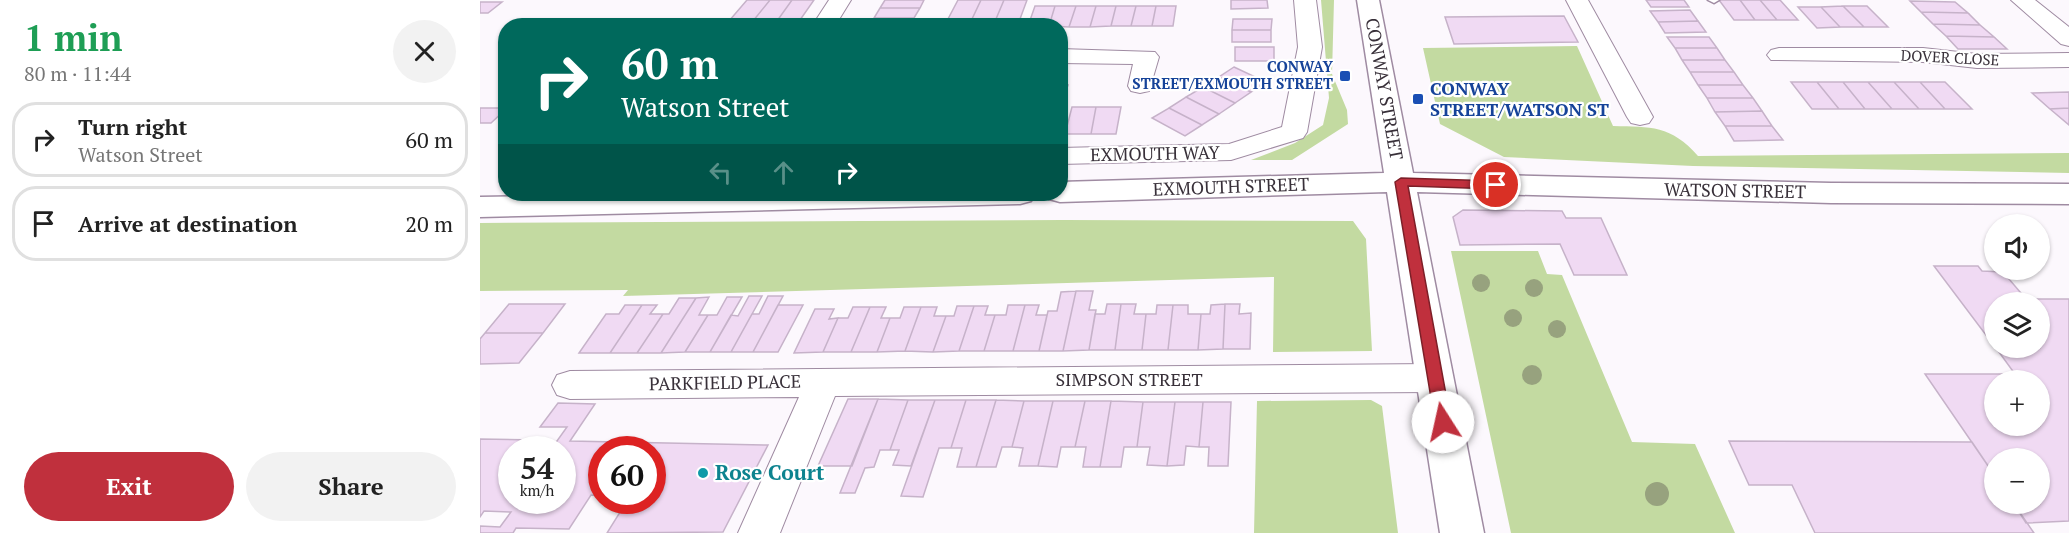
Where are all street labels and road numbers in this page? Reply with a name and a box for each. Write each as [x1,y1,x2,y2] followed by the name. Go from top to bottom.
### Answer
[1361,16,1409,162] street label: CONWAY STREET
[1900,44,2000,70] street label: DOVER CLOSE
[1090,140,1220,166] street label: EXMOUTH WAY
[1152,171,1310,201] street label: EXMOUTH STREET
[1664,177,1806,203] street label: WATSON STREET
[1055,367,1203,391] street label: SIMPSON STREET
[649,369,801,395] street label: PARKFIELD PLACE

